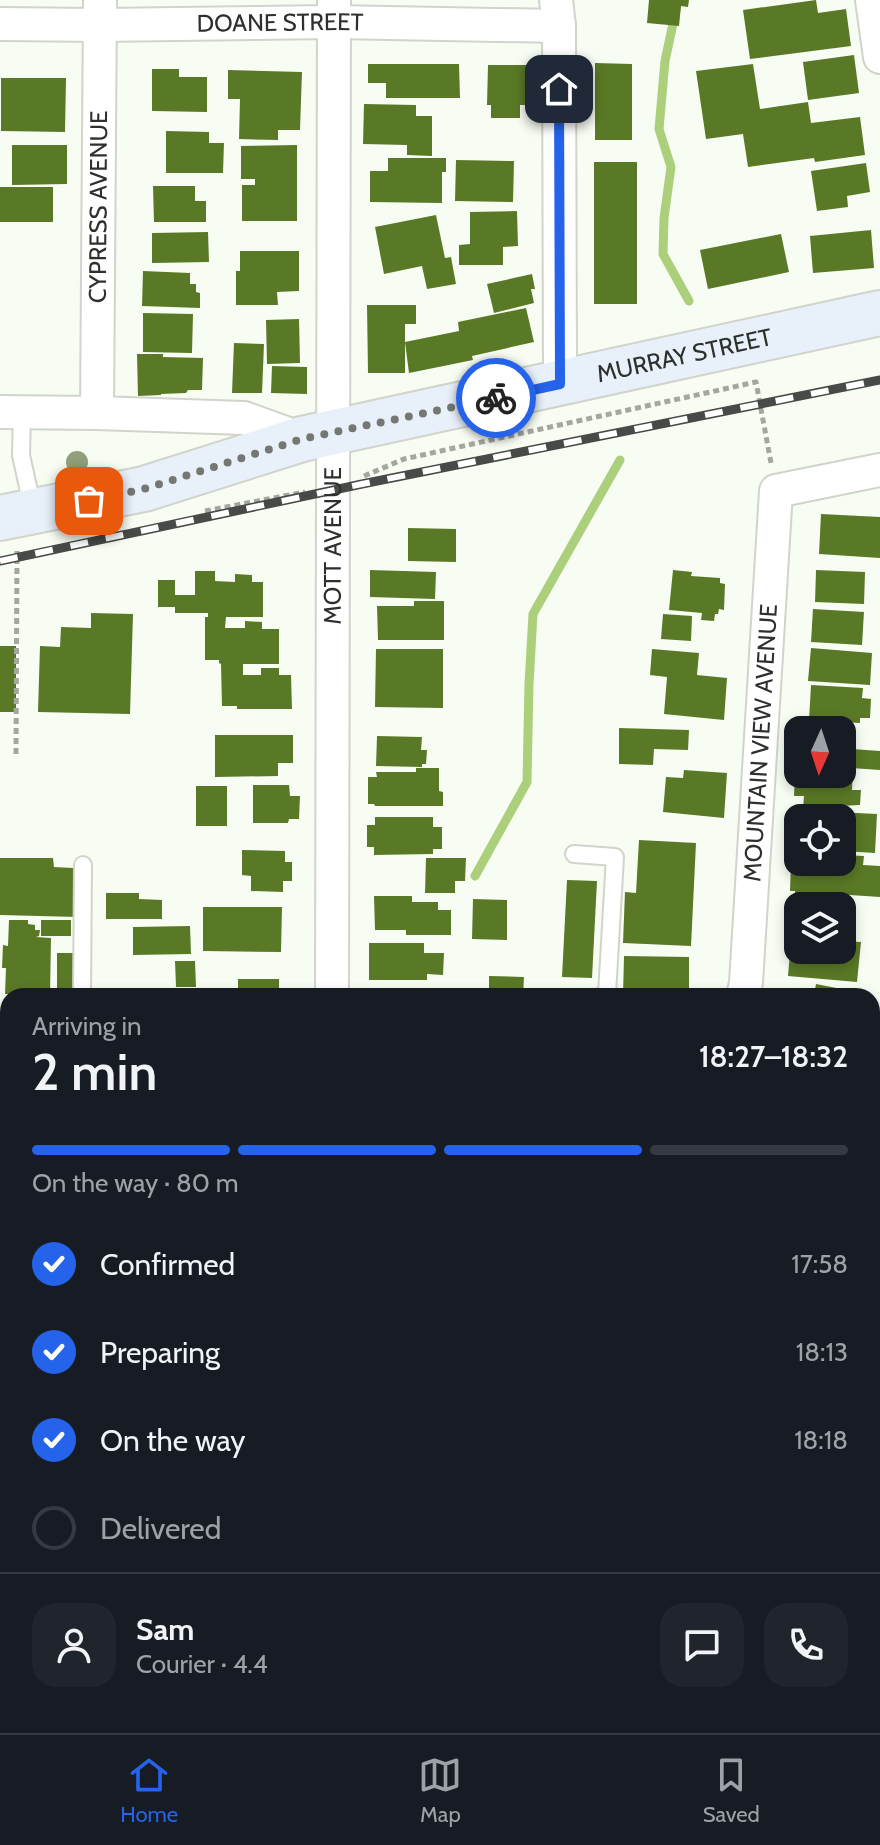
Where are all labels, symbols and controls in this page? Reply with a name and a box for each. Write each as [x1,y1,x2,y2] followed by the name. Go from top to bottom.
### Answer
[196,7,364,38] street label: DOANE STREET
[525,55,593,123] pin
[537,67,581,111] icon: home
[83,111,113,303] street label: CYPRESS AVENUE
[594,322,775,388] street label: MURRAY STREET
[456,358,536,438] courier
[474,376,518,420] icon: bike
[55,467,123,535] pin
[318,467,347,625] street label: MOTT AVENUE
[67,479,111,523] icon: bag
[737,603,783,882] street label: MOUNTAIN VIEW AVENUE
[784,716,856,788] north arrow
[784,716,856,964] map controls
[784,804,856,876] button: locate
[784,892,856,964] button: layers
[32,1010,142,1042] text: Arriving in
[699,1038,848,1075] text: 18:27–18:32
[32,1040,157,1103] text: 2 min
[32,1167,239,1199] text: On the way · 80 m
[32,1242,76,1286] icon: check
[100,1246,235,1283] text: Confirmed
[791,1248,848,1280] text: 17:58
[32,1330,76,1374] icon: check
[100,1334,220,1371] text: Preparing
[796,1336,848,1368] text: 18:13
[32,1418,76,1462] icon: check
[100,1422,245,1459] text: On the way
[794,1424,848,1456] text: 18:18
[100,1510,221,1547] text: Delivered
[32,1603,116,1687] button: person
[660,1603,744,1687] button: chat
[764,1603,848,1687] button: phone
[136,1611,194,1648] text: Sam
[136,1648,268,1680] text: Courier · 4.4
[120,1753,178,1828] tab: Home
[418,1753,462,1828] tab: Map
[703,1753,760,1828] tab: Saved

